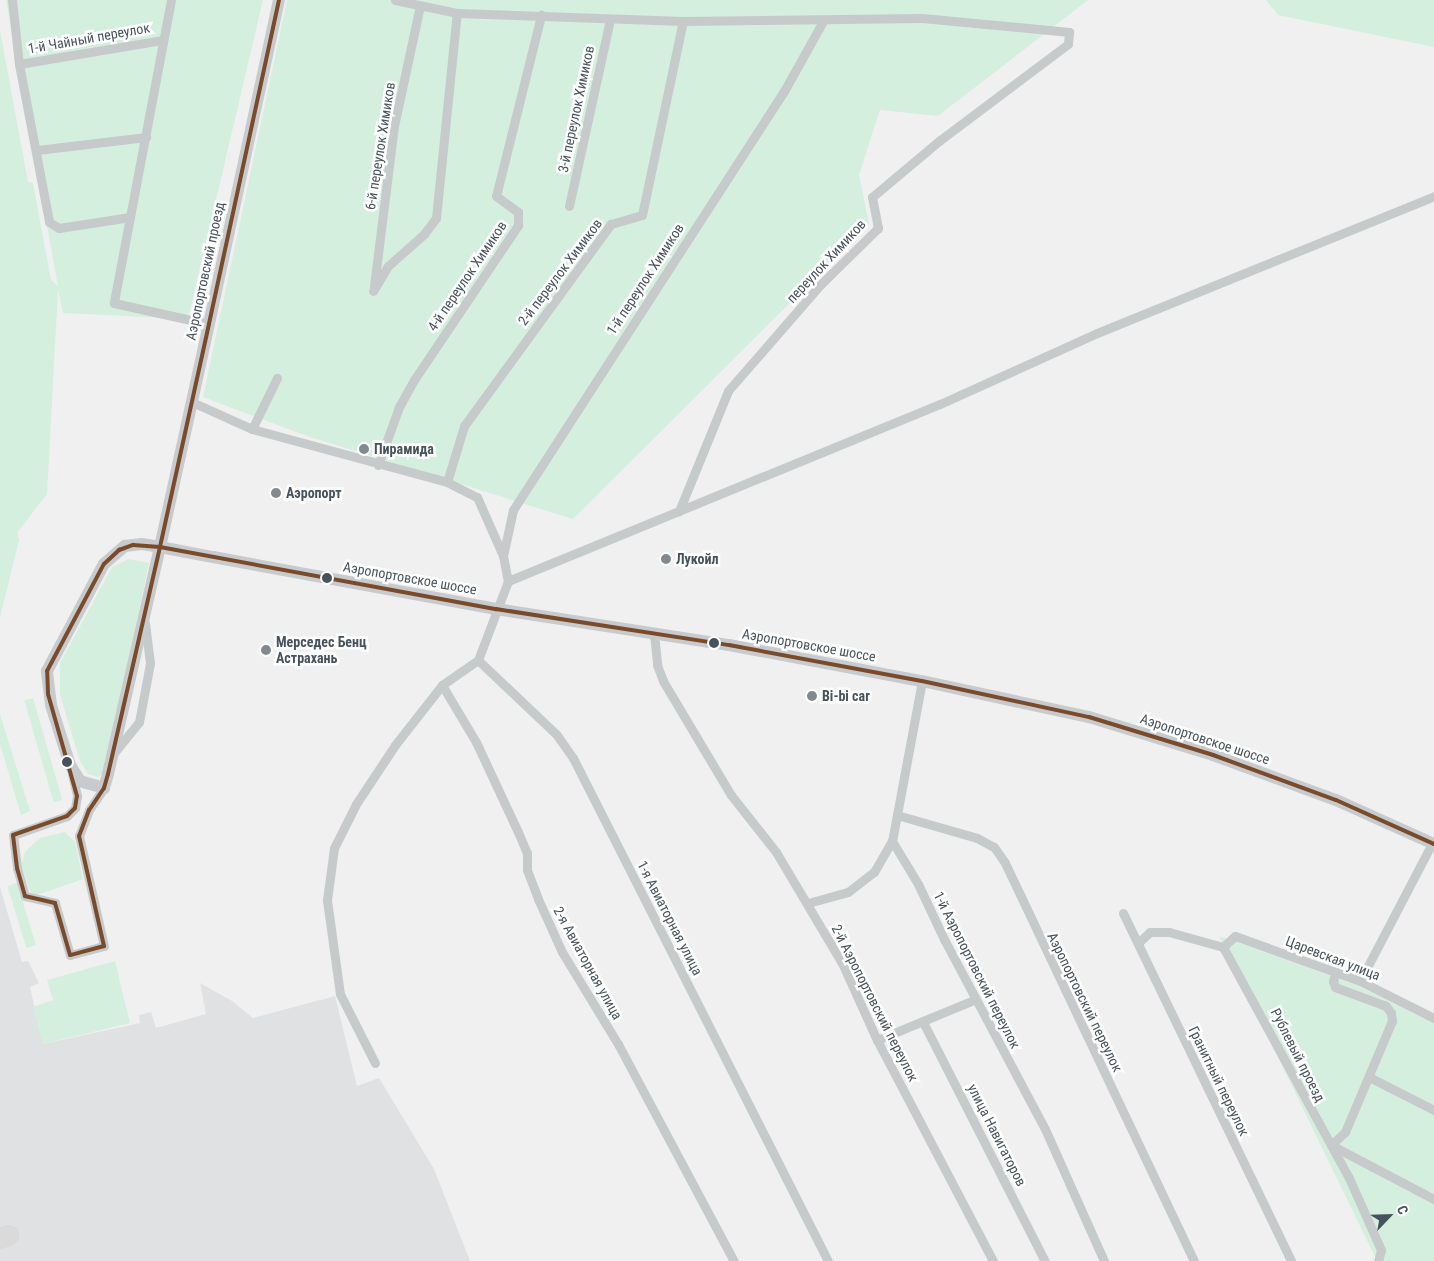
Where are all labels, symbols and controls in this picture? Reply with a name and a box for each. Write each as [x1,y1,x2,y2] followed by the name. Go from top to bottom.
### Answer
[27,19,151,57] street label: 1-й Чайный переулок
[554,44,598,174] street label: 3-й переулок Химиков
[362,81,398,211] street label: 6-й переулок Химиков
[182,200,228,342] street label: Аэропортовский проезд
[514,215,606,329] street label: 2-й переулок Химиков
[783,216,869,306] street label: переулок Химиков
[424,218,510,334] street label: 4-й переулок Химиков
[603,220,687,338] street label: 1-й переулок Химиков
[374,441,434,457] place label: Пирамида
[358,443,370,455] marker: Пирамида
[286,485,342,501] place label: Аэропорт
[270,487,282,499] marker: Аэропорт
[676,551,718,567] place label: Лукойл
[660,553,672,565] marker: Лукойл
[342,558,478,598] street label: Аэропортовское шоссе
[322,573,332,583] unlabelled marker
[741,625,877,665] street label: Аэропортовское шоссе
[276,634,367,666] place label: Мерседес Бенц Астрахань
[709,638,719,648] unlabelled marker
[260,644,272,656] marker: Мерседес Бенц Астрахань
[822,688,870,704] place label: Bi-bi car
[806,690,818,702] marker: Bi-bi car
[1138,710,1272,768] street label: Аэропортовское шоссе
[62,757,72,767] unlabelled marker
[634,858,706,978] street label: 1-я Авиаторная улица
[930,889,1024,1051] street label: 1-й Аэропортовский переулок
[550,904,626,1022] street label: 2-я Авиаторная улица
[828,922,922,1084] street label: 2-й Аэропортовский переулок
[1044,930,1126,1074] street label: Аэропортовский переулок
[1283,932,1383,984] street label: Царевская улица
[1267,1006,1329,1104] street label: Рублевый проезд
[1185,1023,1253,1139] street label: Гранитный переулок
[964,1081,1030,1189] street label: улица Навигаторов
[1364,1191,1414,1241] north arrow
[1394,1203,1412,1217] text: С

